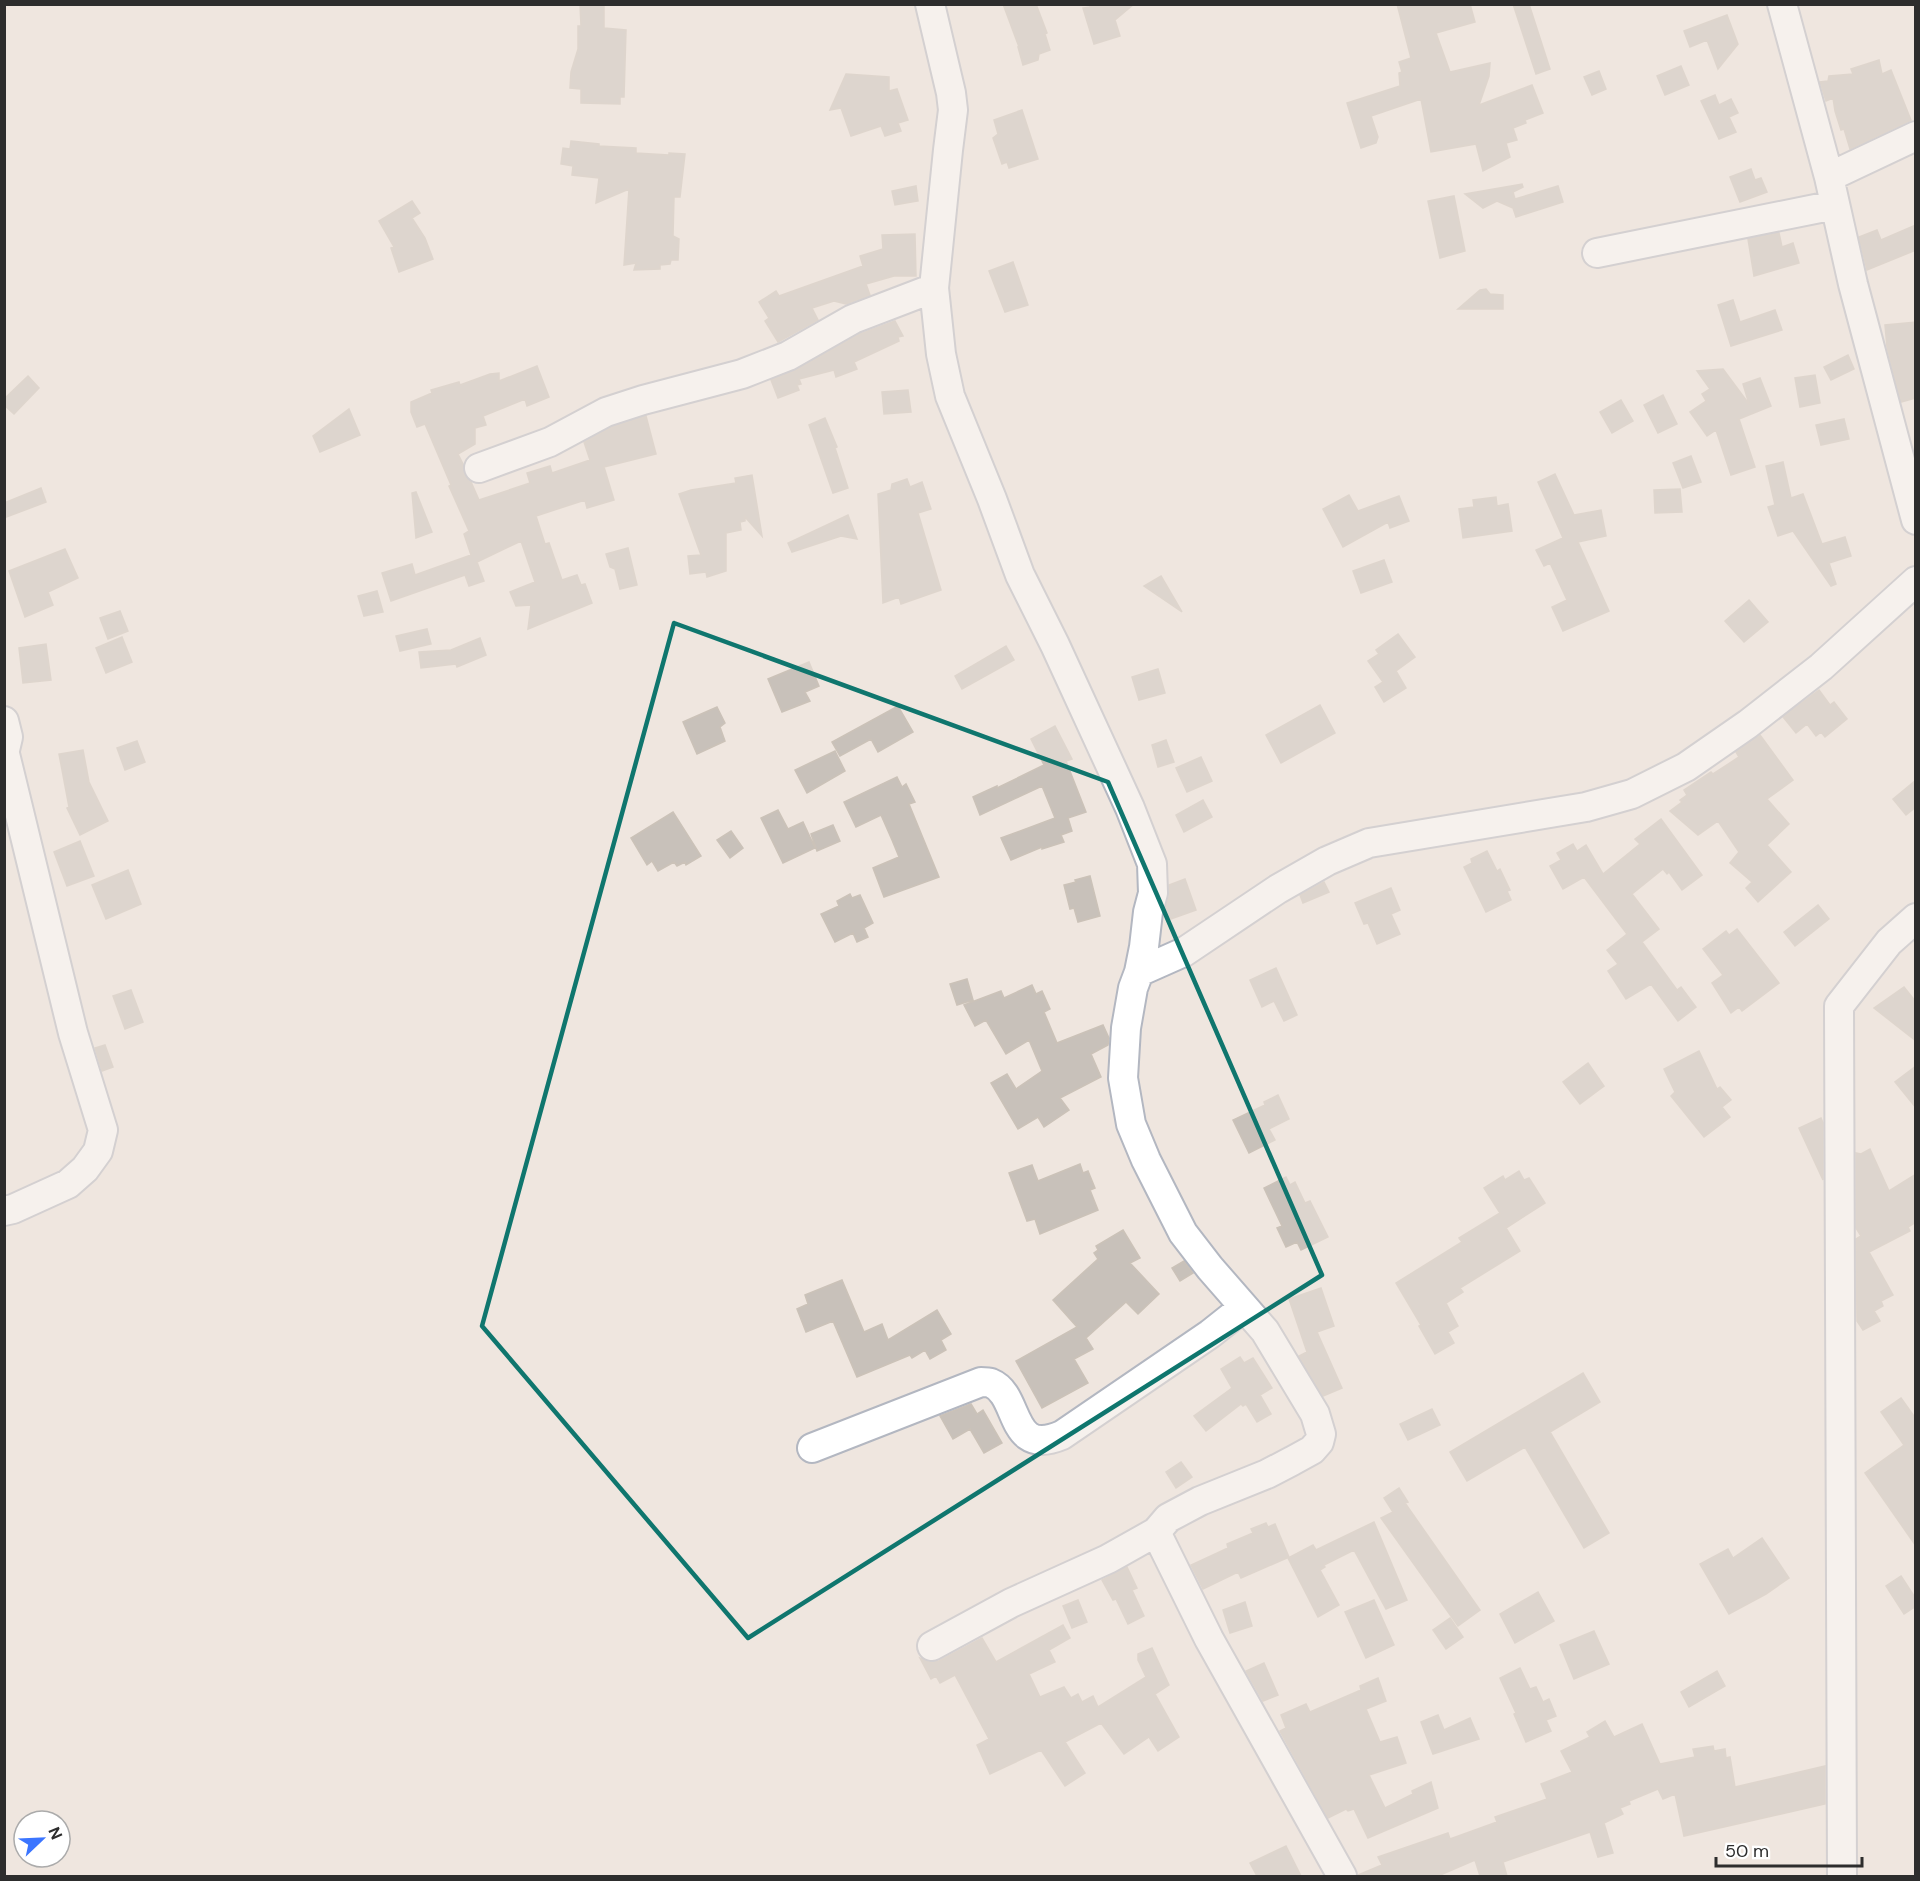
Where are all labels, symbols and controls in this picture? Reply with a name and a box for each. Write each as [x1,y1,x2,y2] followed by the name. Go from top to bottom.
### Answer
[12,1809,72,1869] north arrow
[43,1824,67,1843] text: N
[1716,1830,1862,1868] scale bar
[1725,1839,1769,1863] text: 50 m

